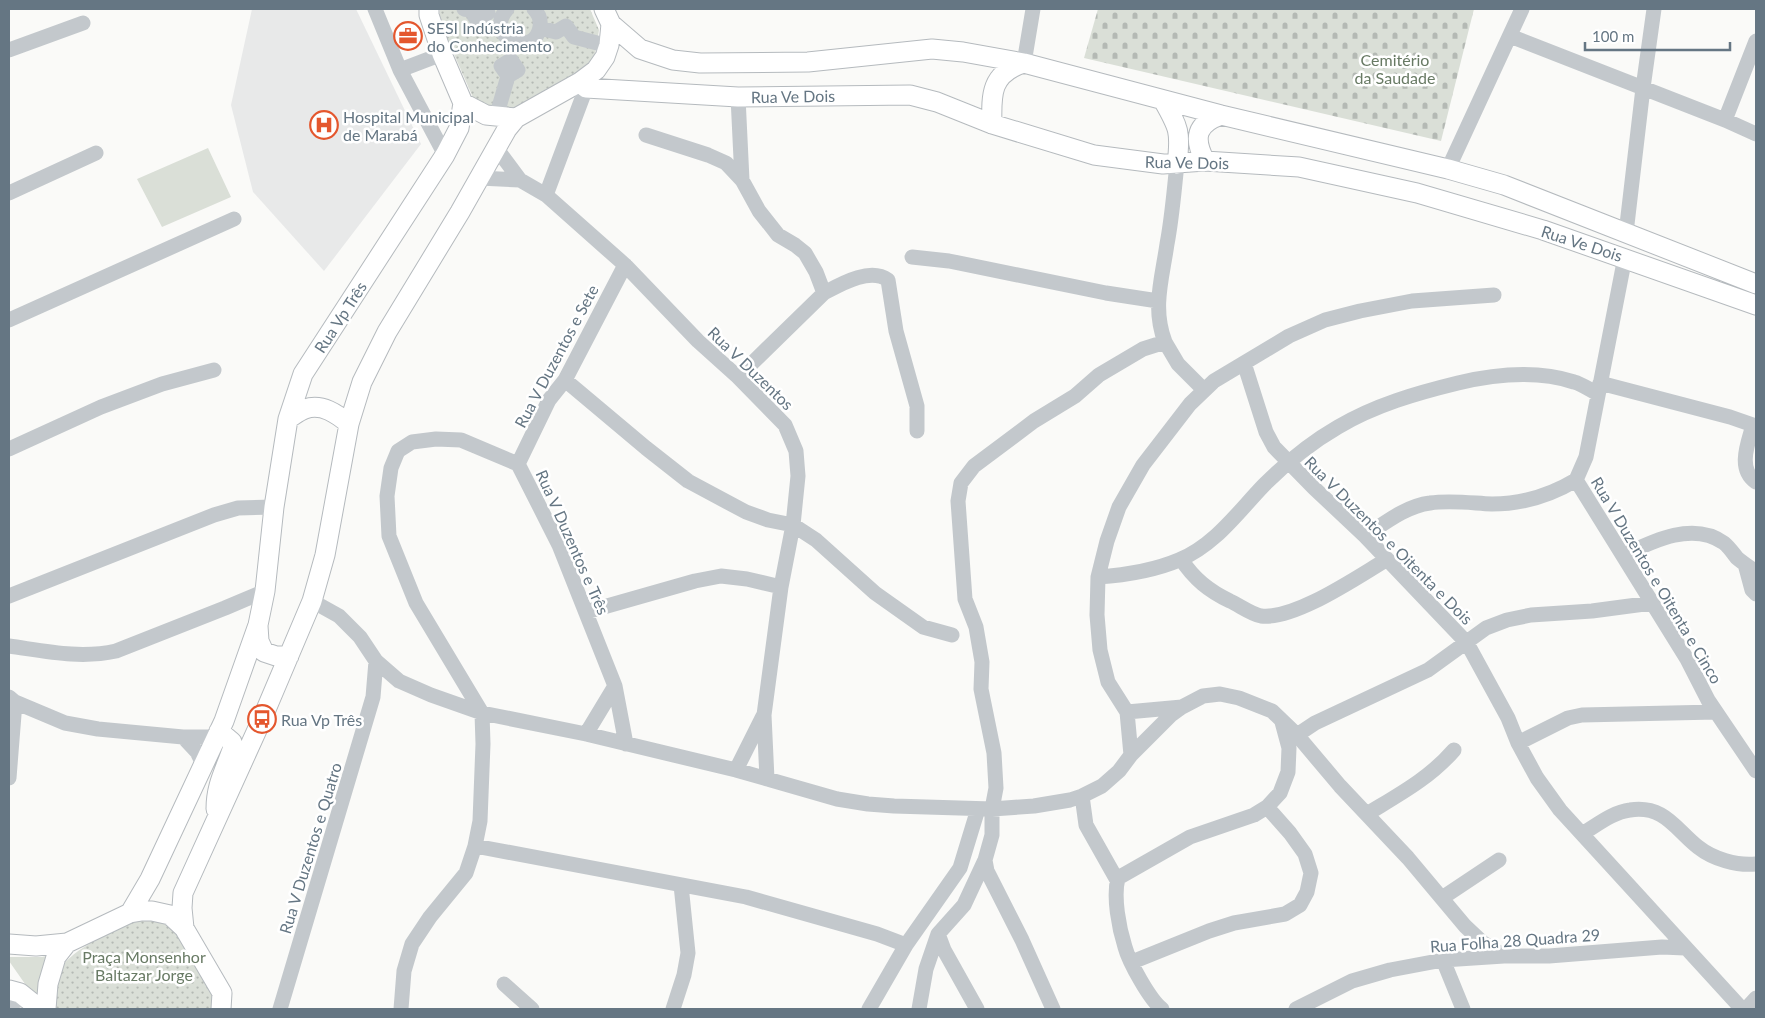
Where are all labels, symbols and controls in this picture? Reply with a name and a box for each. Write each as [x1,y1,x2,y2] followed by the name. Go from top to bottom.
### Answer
[427,18,552,55] place label: SESI Indústria do Conhecimento
[1585,20,1730,52] scale bar
[393,21,423,51] office icon: SESI Indústria do Conhecimento
[1592,27,1634,45] text: 100 m
[1355,50,1435,87] park label: Cemitério da Saudade
[751,86,835,106] street label: Rua Ve Dois
[343,107,474,144] place label: Hospital Municipal de Marabá
[309,110,339,140] hospital icon: Hospital Municipal de Marabá
[1145,152,1229,172] street label: Rua Ve Dois
[1539,221,1625,265] street label: Rua Ve Dois
[310,278,370,356] street label: Rua Vp Três
[510,281,602,431] street label: Rua V Duzentos e Sete
[704,322,798,414] street label: Rua V Duzentos
[1301,452,1477,628] street label: Rua V Duzentos e Oitenta e Dois
[533,467,613,617] street label: Rua V Duzentos e Três
[1588,473,1726,687] street label: Rua V Duzentos e Oitenta e Cinco
[247,704,277,734] bus stop icon: Rua Vp Três
[281,710,362,729] place label: Rua Vp Três
[275,760,345,936] street label: Rua V Duzentos e Quatro
[1429,925,1601,955] street label: Rua Folha 28 Quadra 29
[82,947,206,984] park label: Praça Monsenhor Baltazar Jorge

